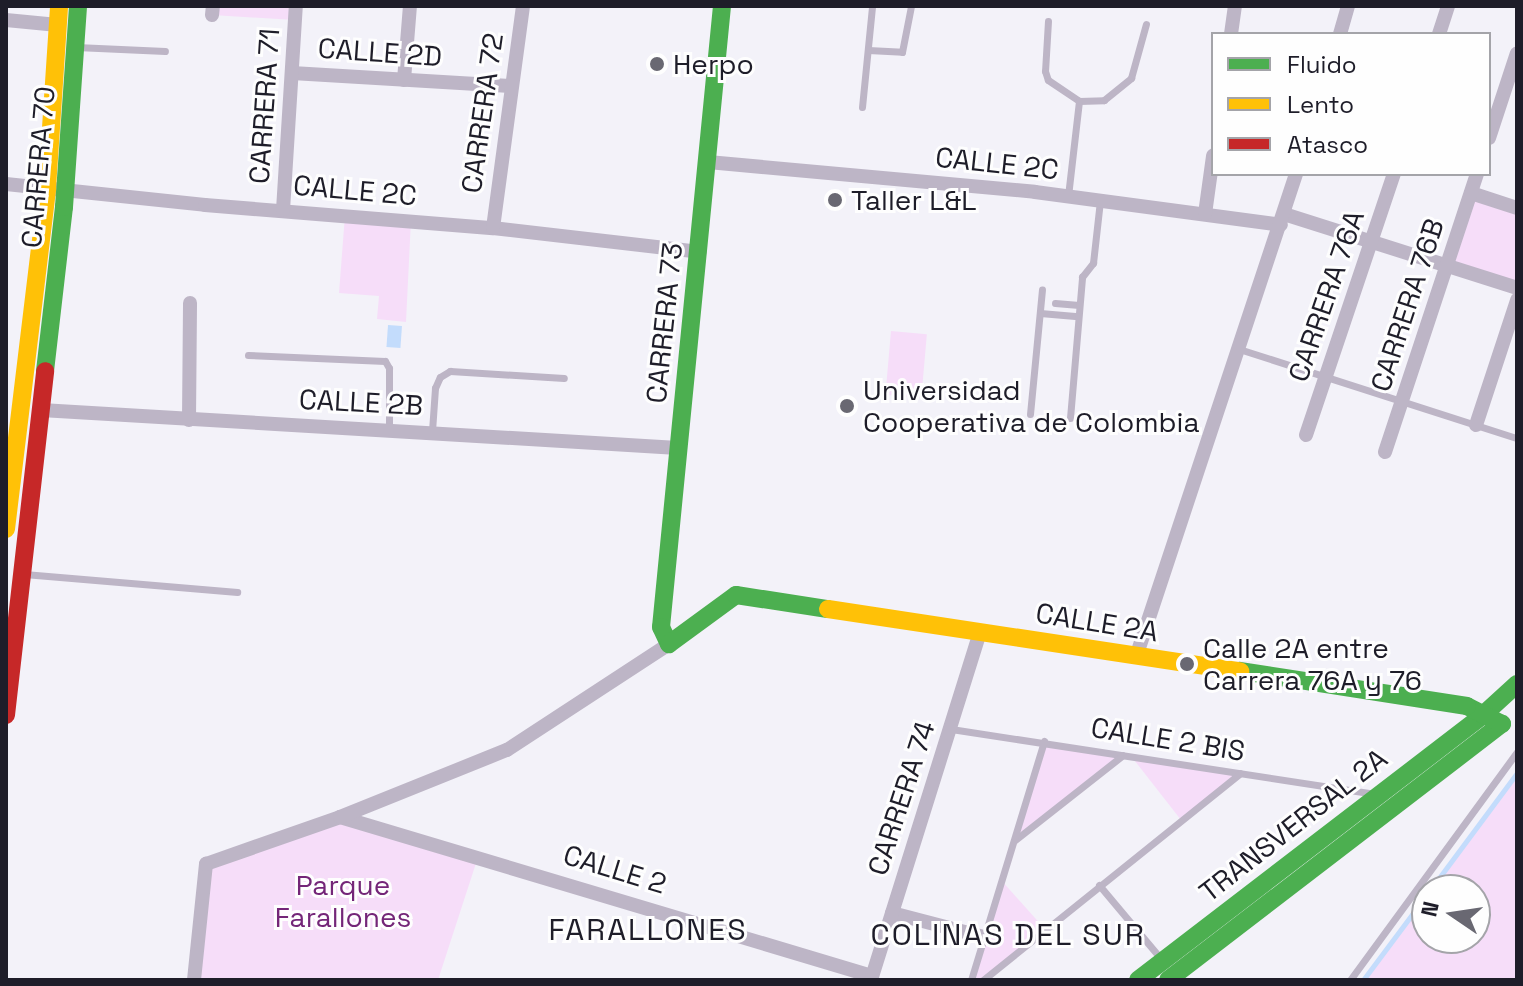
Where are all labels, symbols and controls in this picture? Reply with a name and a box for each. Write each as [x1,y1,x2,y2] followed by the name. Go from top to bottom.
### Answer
[242,27,286,185] street label: CARRERA 71
[317,31,443,73] street label: CALLE 2D
[454,31,510,195] street label: CARRERA 72
[1211,32,1491,176] legend
[673,47,754,81] place label: Herpo
[1287,49,1357,80] text: Fluido
[648,55,666,73] marker: Herpo
[14,85,62,249] street label: CARRERA 70
[1287,89,1354,120] text: Lento
[1287,129,1368,160] text: Atasco
[934,140,1060,186] street label: CALLE 2C
[292,168,418,212] street label: CALLE 2C
[851,183,977,217] place label: Taller L&L
[826,191,844,209] marker: Taller L&L
[1281,206,1371,386] street label: CARRERA 76A
[1363,214,1451,396] street label: CARRERA 76B
[639,241,689,405] street label: CARRERA 73
[863,373,1199,439] place label: Universidad Cooperativa de Colombia
[298,382,424,422] street label: CALLE 2B
[838,397,856,415] marker: Universidad Cooperativa de Colombia
[1033,596,1161,648] street label: CALLE 2A
[1203,631,1422,697] place label: Calle 2A entre Carrera 76A y 76
[1178,655,1196,673] marker: Calle 2A entre Carrera 76A y 76
[1089,710,1247,768] street label: CALLE 2 BIS
[860,716,942,880] street label: CARRERA 74
[1192,741,1394,909] street label: TRANSVERSAL 2A
[559,837,671,901] street label: CALLE 2
[275,868,411,934] park label: Parque Farallones
[1411,874,1491,954] north arrow
[1414,899,1445,919] text: N
[548,912,748,948] district label: FARALLONES
[870,917,1146,953] district label: COLINAS DEL SUR

